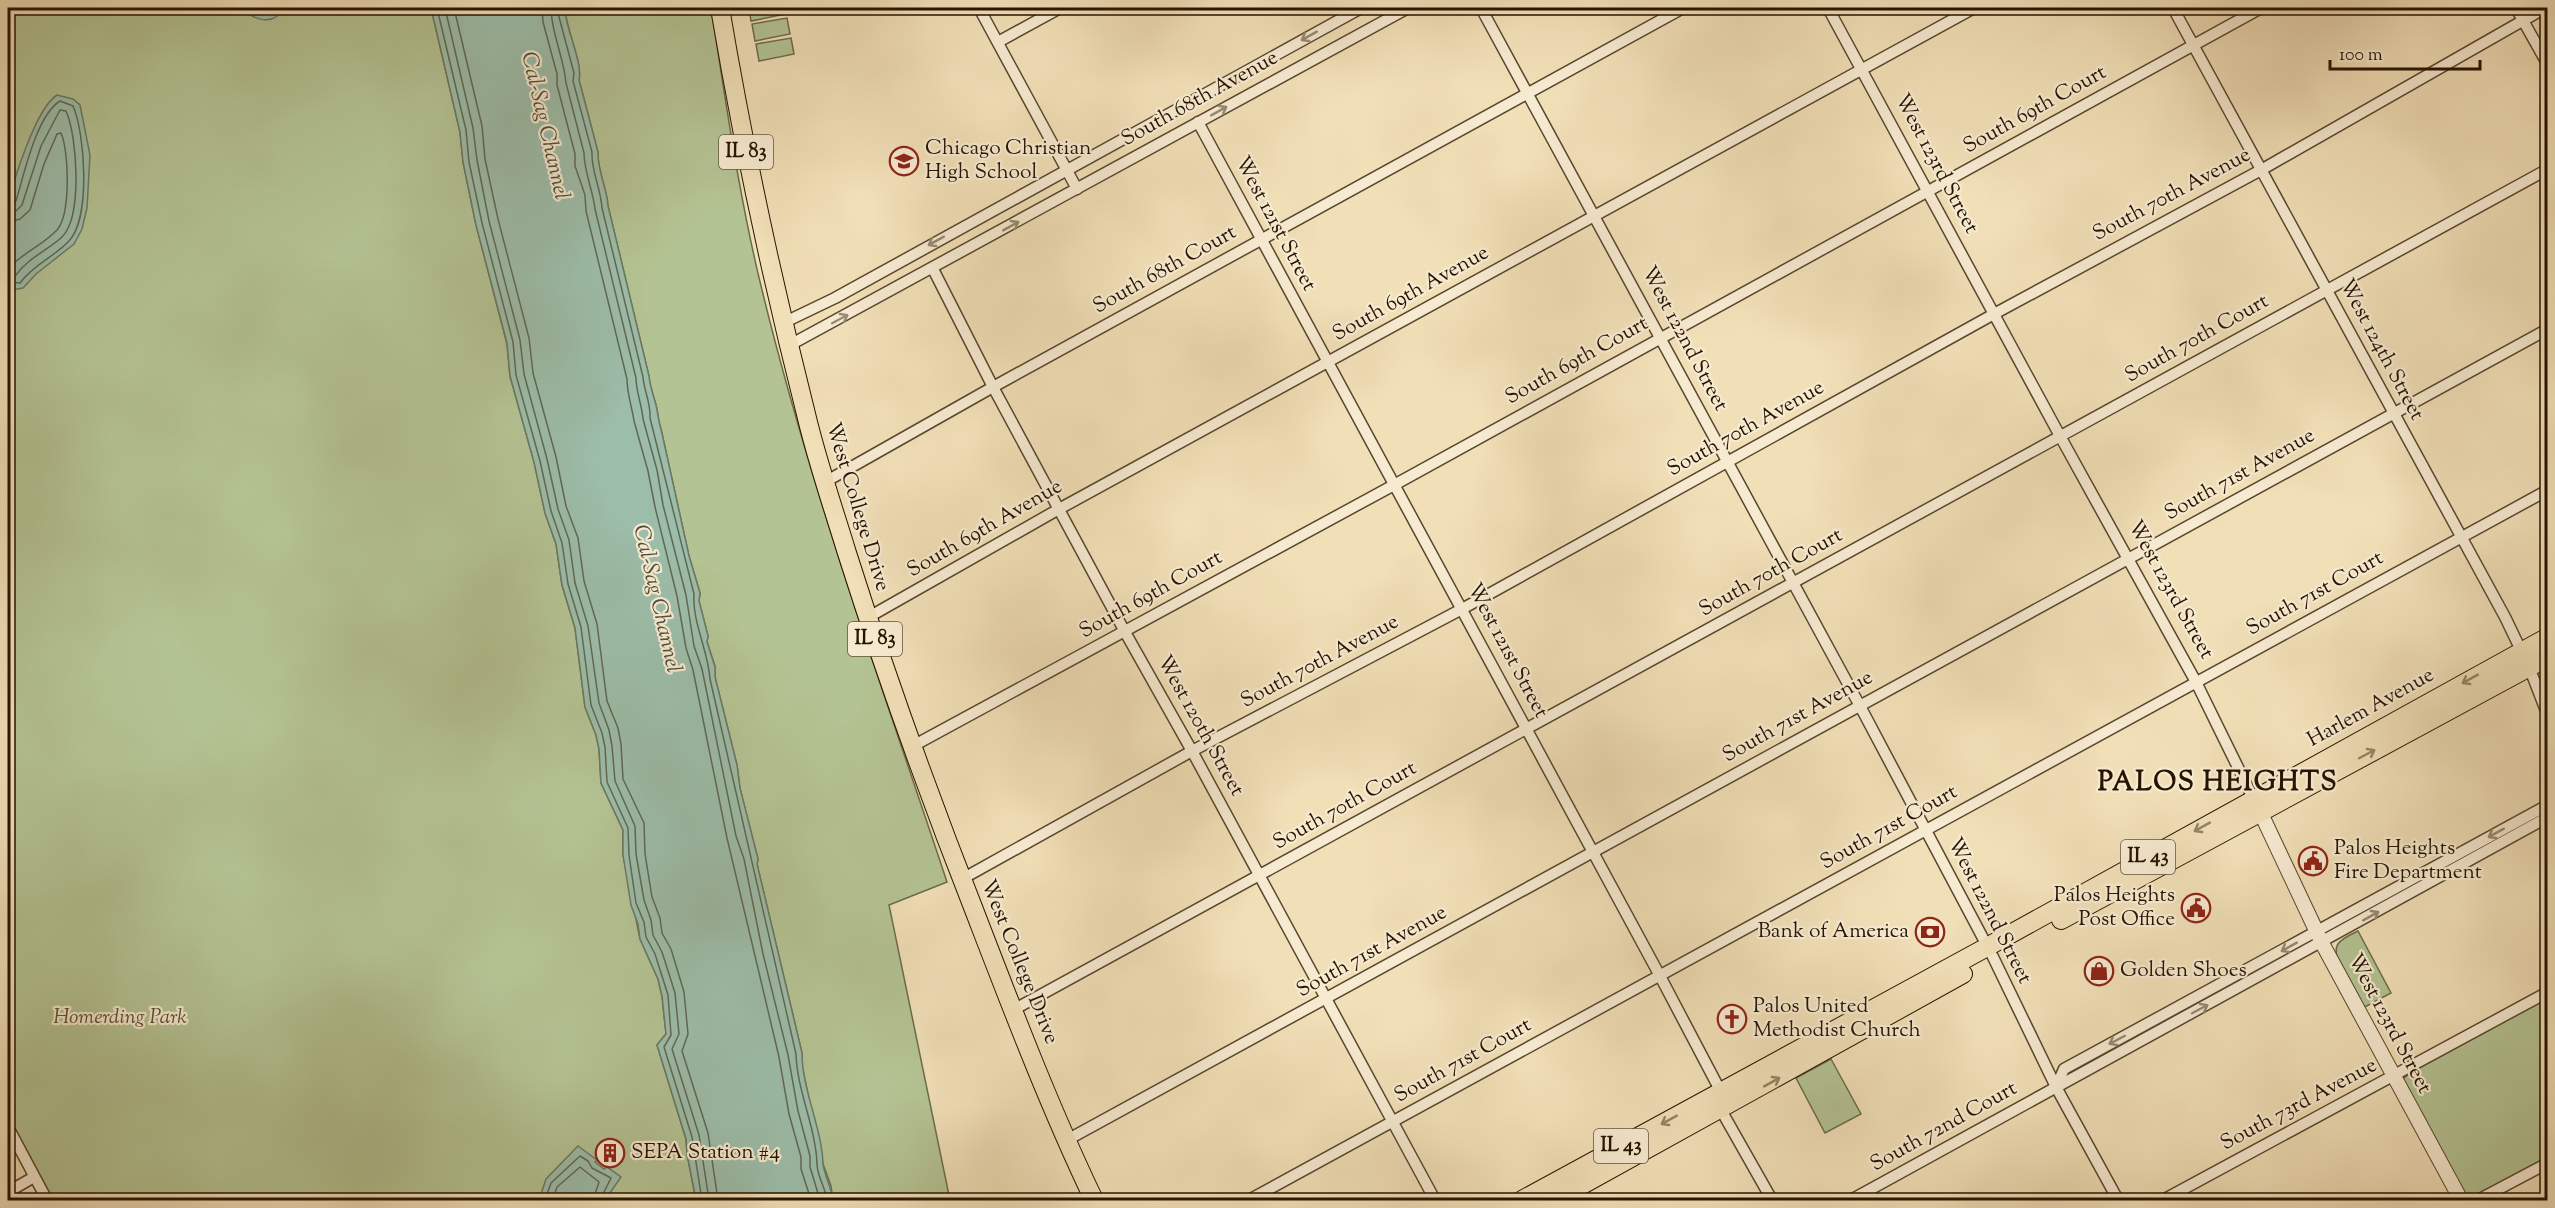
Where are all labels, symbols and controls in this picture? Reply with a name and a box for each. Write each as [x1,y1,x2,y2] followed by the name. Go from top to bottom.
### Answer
[1301,30,1318,42] one-way arrow
[2330,33,2480,71] scale bar
[1116,43,1284,155] street label: South 68th Avenue
[2339,43,2383,69] text: 100 m
[511,49,577,203] water label: Cal-Sag Channel
[1958,58,2112,162] street label: South 69th Court
[1886,89,1986,239] street label: West 123rd Street
[1209,105,1227,116] one-way arrow
[925,134,1092,188] place label: Chicago Christian High School
[719,135,773,169] road number: IL 83
[2088,141,2256,249] street label: South 70th Avenue
[888,145,920,177] school or university icon: Chicago Christian High School
[1227,151,1323,297] street label: West 121st Street
[1088,218,1242,322] street label: South 68th Court
[1002,219,1019,231] one-way arrow
[928,235,945,247] one-way arrow
[1327,239,1495,349] street label: South 69th Avenue
[1633,261,1735,417] street label: West 122nd Street
[2331,274,2431,426] street label: West 124th Street
[2120,287,2274,391] street label: South 70th Court
[1500,309,1654,413] street label: South 69th Court
[831,313,848,325] one-way arrow
[1662,373,1830,485] street label: South 70th Avenue
[817,419,897,595] street label: West College Drive
[2159,421,2321,529] street label: South 71st Avenue
[902,472,1068,586] street label: South 69th Avenue
[2119,515,2221,665] street label: West 123rd Street
[1694,521,1848,625] street label: South 70th Court
[623,522,689,676] water label: Cal-Sag Channel
[1074,543,1228,647] street label: South 69th Court
[2241,544,2389,644] street label: South 71st Court
[1459,578,1555,724] street label: West 121st Street
[1236,608,1404,716] street label: South 70th Avenue
[848,622,902,656] road number: IL 83
[1149,650,1251,802] street label: West 120th Street
[2302,661,2440,755] street label: Harlem Avenue
[1717,663,1879,771] street label: South 71st Avenue
[2462,673,2479,685] one-way arrow
[2358,748,2375,760] one-way arrow
[1268,754,1422,858] street label: South 70th Court
[2098,764,2338,803] district label: PALOS HEIGHTS
[1815,778,1963,878] street label: South 71st Court
[2194,821,2211,833] one-way arrow
[2488,827,2505,839] one-way arrow
[1939,833,2039,989] street label: West 122nd Street
[2334,834,2482,888] place label: Palos Heights Fire Department
[2121,840,2175,874] road number: IL 43
[2297,845,2329,877] public building icon: Palos Heights Fire Department
[972,875,1066,1049] street label: West College Drive
[2054,881,2175,935] place label: Palos Heights Post Office
[2180,892,2212,924] public building icon: Palos Heights Post Office
[1291,898,1453,1006] street label: South 71st Avenue
[2362,910,2379,922] one-way arrow
[1914,916,1946,948] bank icon: Bank of America
[1758,917,1909,947] place label: Bank of America
[2280,942,2298,953] one-way arrow
[2339,949,2439,1099] street label: West 123rd Street
[2083,955,2115,987] shop icon: Golden Shoes
[2120,956,2247,986] place label: Golden Shoes
[1753,992,1921,1046] place label: Palos United Methodist Church
[53,1003,187,1033] park label: Homerding Park
[1716,1003,1748,1035] church icon: Palos United Methodist Church
[2190,1003,2208,1014] one-way arrow
[1389,1011,1537,1111] street label: South 71st Court
[2109,1034,2126,1046] one-way arrow
[2215,1051,2383,1159] street label: South 73rd Avenue
[1865,1074,2023,1180] street label: South 72nd Court
[1763,1075,1780,1087] one-way arrow
[1661,1114,1678,1126] one-way arrow
[1594,1129,1648,1163] road number: IL 43
[594,1137,626,1169] building icon: SEPA Station #4
[631,1138,780,1168] place label: SEPA Station #4

